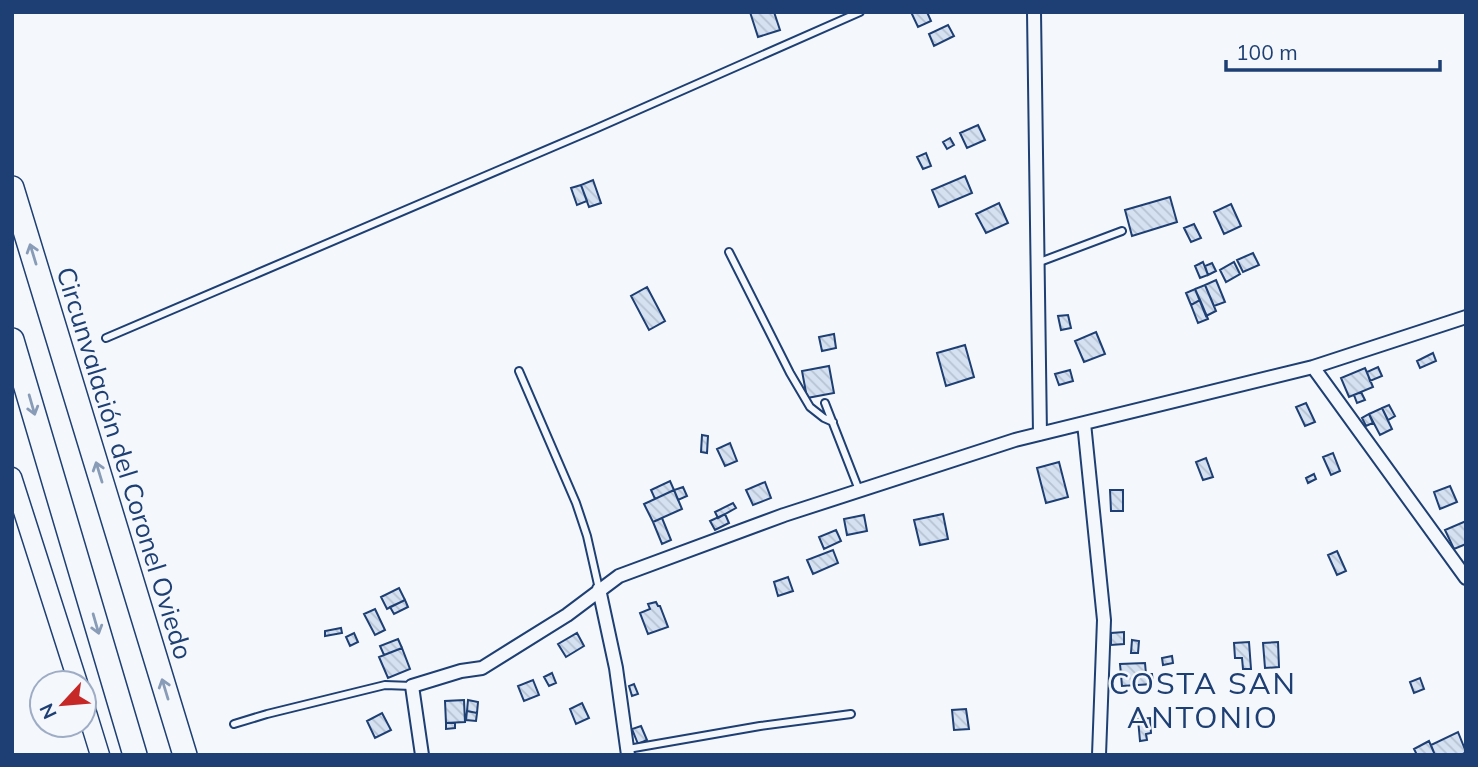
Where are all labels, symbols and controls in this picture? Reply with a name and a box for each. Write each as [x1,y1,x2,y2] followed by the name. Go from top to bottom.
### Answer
[1226,28,1440,72] scale bar
[1236,39,1298,65] text: 100 m
[25,243,38,265] one-way arrow
[49,263,201,663] street label: Circunvalación del Coronel Oviedo
[26,394,39,416] one-way arrow
[91,461,104,483] one-way arrow
[91,612,104,634] one-way arrow
[1109,664,1297,736] district label: COSTA SAN ANTONIO
[28,669,98,739] north arrow
[158,679,170,701] one-way arrow
[34,700,62,723] text: N

